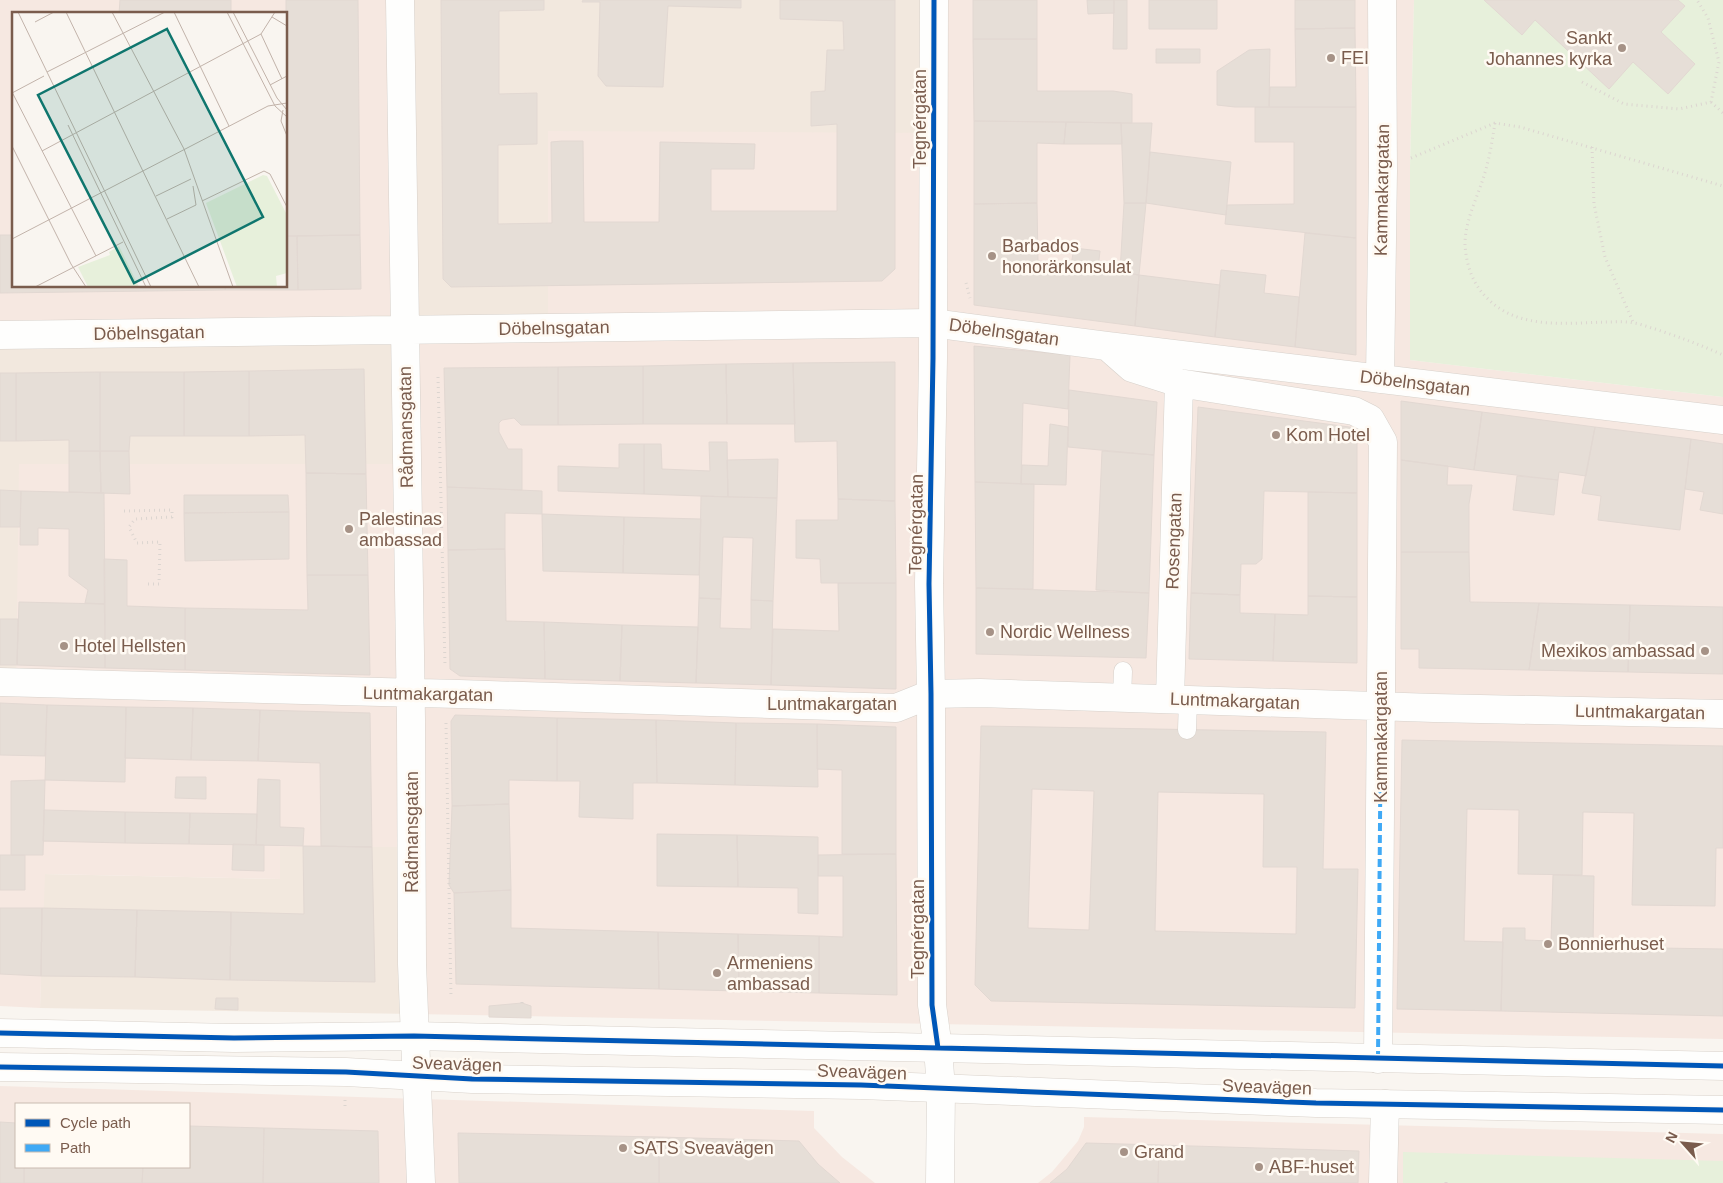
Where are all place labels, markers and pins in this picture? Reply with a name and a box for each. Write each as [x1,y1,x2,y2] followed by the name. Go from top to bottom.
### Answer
[1486,28,1613,69] place label: Sankt Johannes kyrka
[1616,42,1628,54] marker: Sankt Johannes kyrka
[1341,48,1369,68] place label: FEI
[1325,52,1337,64] marker: FEI
[1002,236,1131,277] place label: Barbados honorärkonsulat
[986,250,998,262] marker: Barbados honorärkonsulat
[1286,425,1370,445] place label: Kom Hotel
[1270,429,1282,441] marker: Kom Hotel
[359,509,442,550] place label: Palestinas ambassad
[343,523,355,535] marker: Palestinas ambassad
[1000,622,1130,642] place label: Nordic Wellness
[984,626,996,638] marker: Nordic Wellness
[74,636,186,656] place label: Hotel Hellsten
[58,640,70,652] marker: Hotel Hellsten
[1541,641,1695,661] place label: Mexikos ambassad
[1699,645,1711,657] marker: Mexikos ambassad
[1558,934,1664,954] place label: Bonnierhuset
[1542,938,1554,950] marker: Bonnierhuset
[727,953,813,994] place label: Armeniens ambassad
[711,967,723,979] marker: Armeniens ambassad
[633,1138,774,1158] place label: SATS Sveavägen
[617,1142,629,1154] marker: SATS Sveavägen
[1134,1142,1184,1162] place label: Grand
[1118,1146,1130,1158] marker: Grand
[1269,1157,1354,1177] place label: ABF-huset
[1253,1161,1265,1173] marker: ABF-huset

